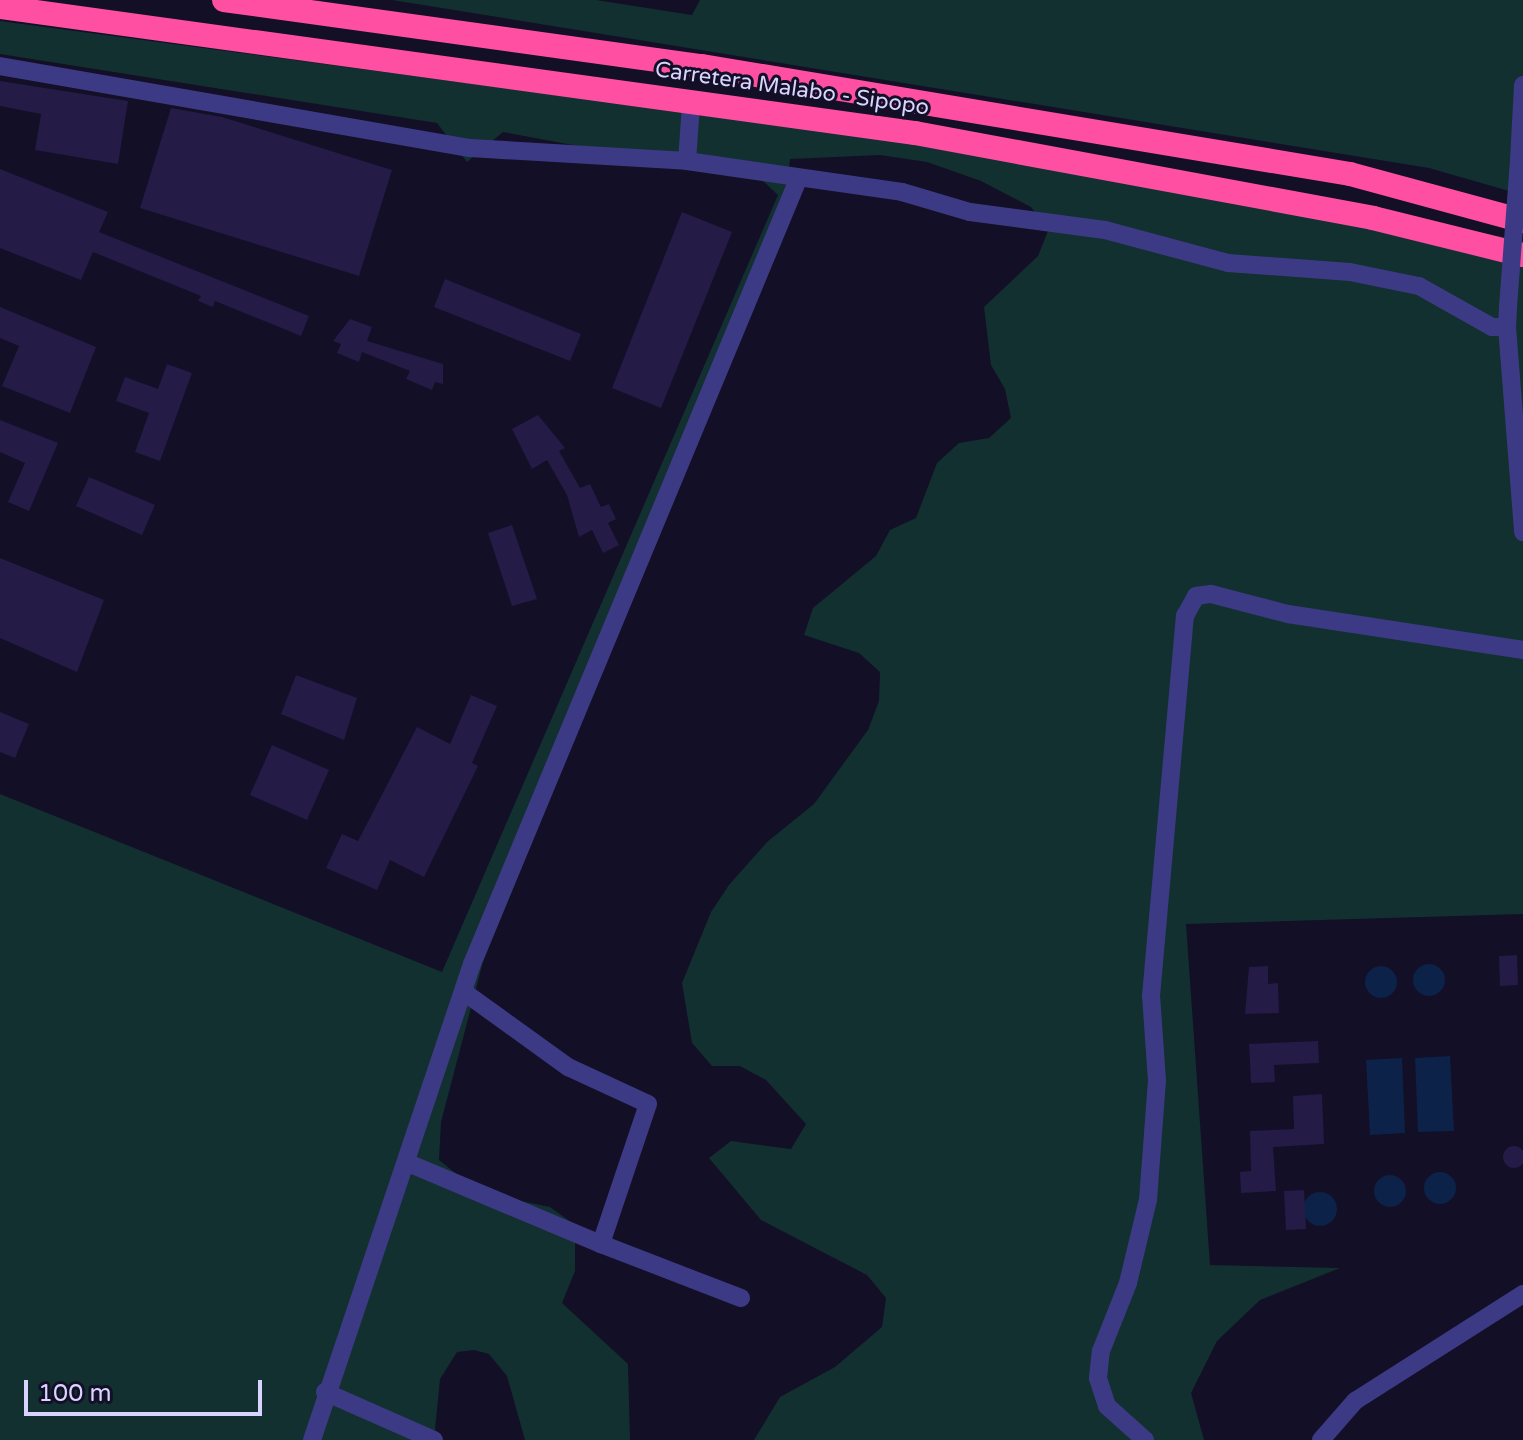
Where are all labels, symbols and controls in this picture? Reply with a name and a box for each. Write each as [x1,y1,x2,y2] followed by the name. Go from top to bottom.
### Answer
[653,57,931,121] street label: Carretera Malabo - Sipopo
[28,1364,266,1414] scale bar
[38,1379,112,1408] text: 100 m

